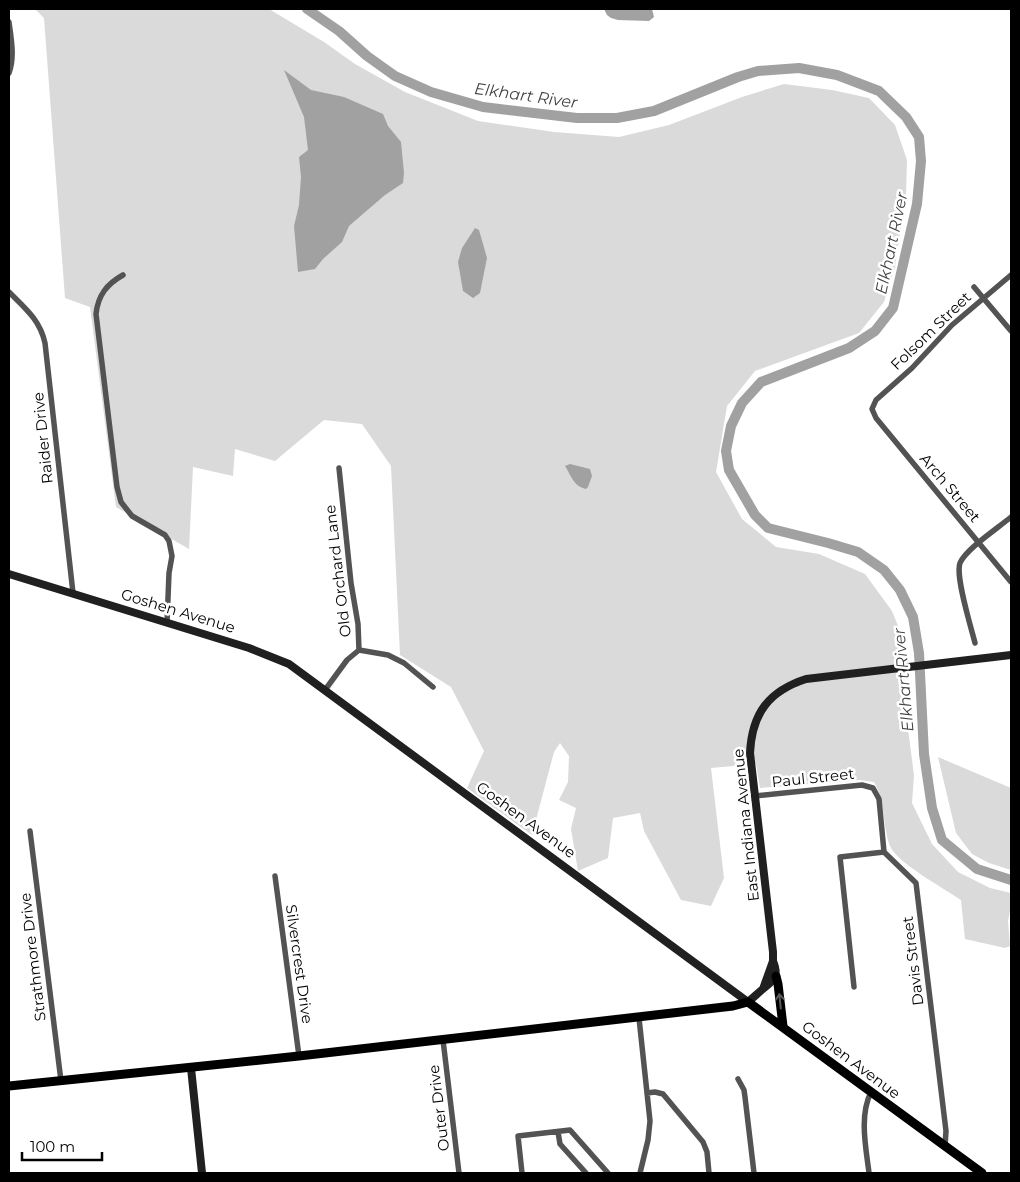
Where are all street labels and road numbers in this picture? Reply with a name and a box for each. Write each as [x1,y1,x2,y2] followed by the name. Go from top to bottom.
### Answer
[886,287,975,374] street label: Folsom Street
[28,391,57,485] street label: Raider Drive
[916,449,985,526] street label: Arch Street
[320,504,355,638] street label: Old Orchard Lane
[119,584,237,637] street label: Goshen Avenue
[728,748,763,902] street label: East Indiana Avenue
[771,764,855,791] street label: Paul Street
[473,777,580,862] street label: Goshen Avenue
[15,892,50,1022] street label: Strathmore Drive
[282,903,317,1025] street label: Silvercrest Drive
[898,915,927,1007] street label: Davis Street
[798,1016,904,1103] street label: Goshen Avenue
[424,1064,453,1152] street label: Outer Drive

